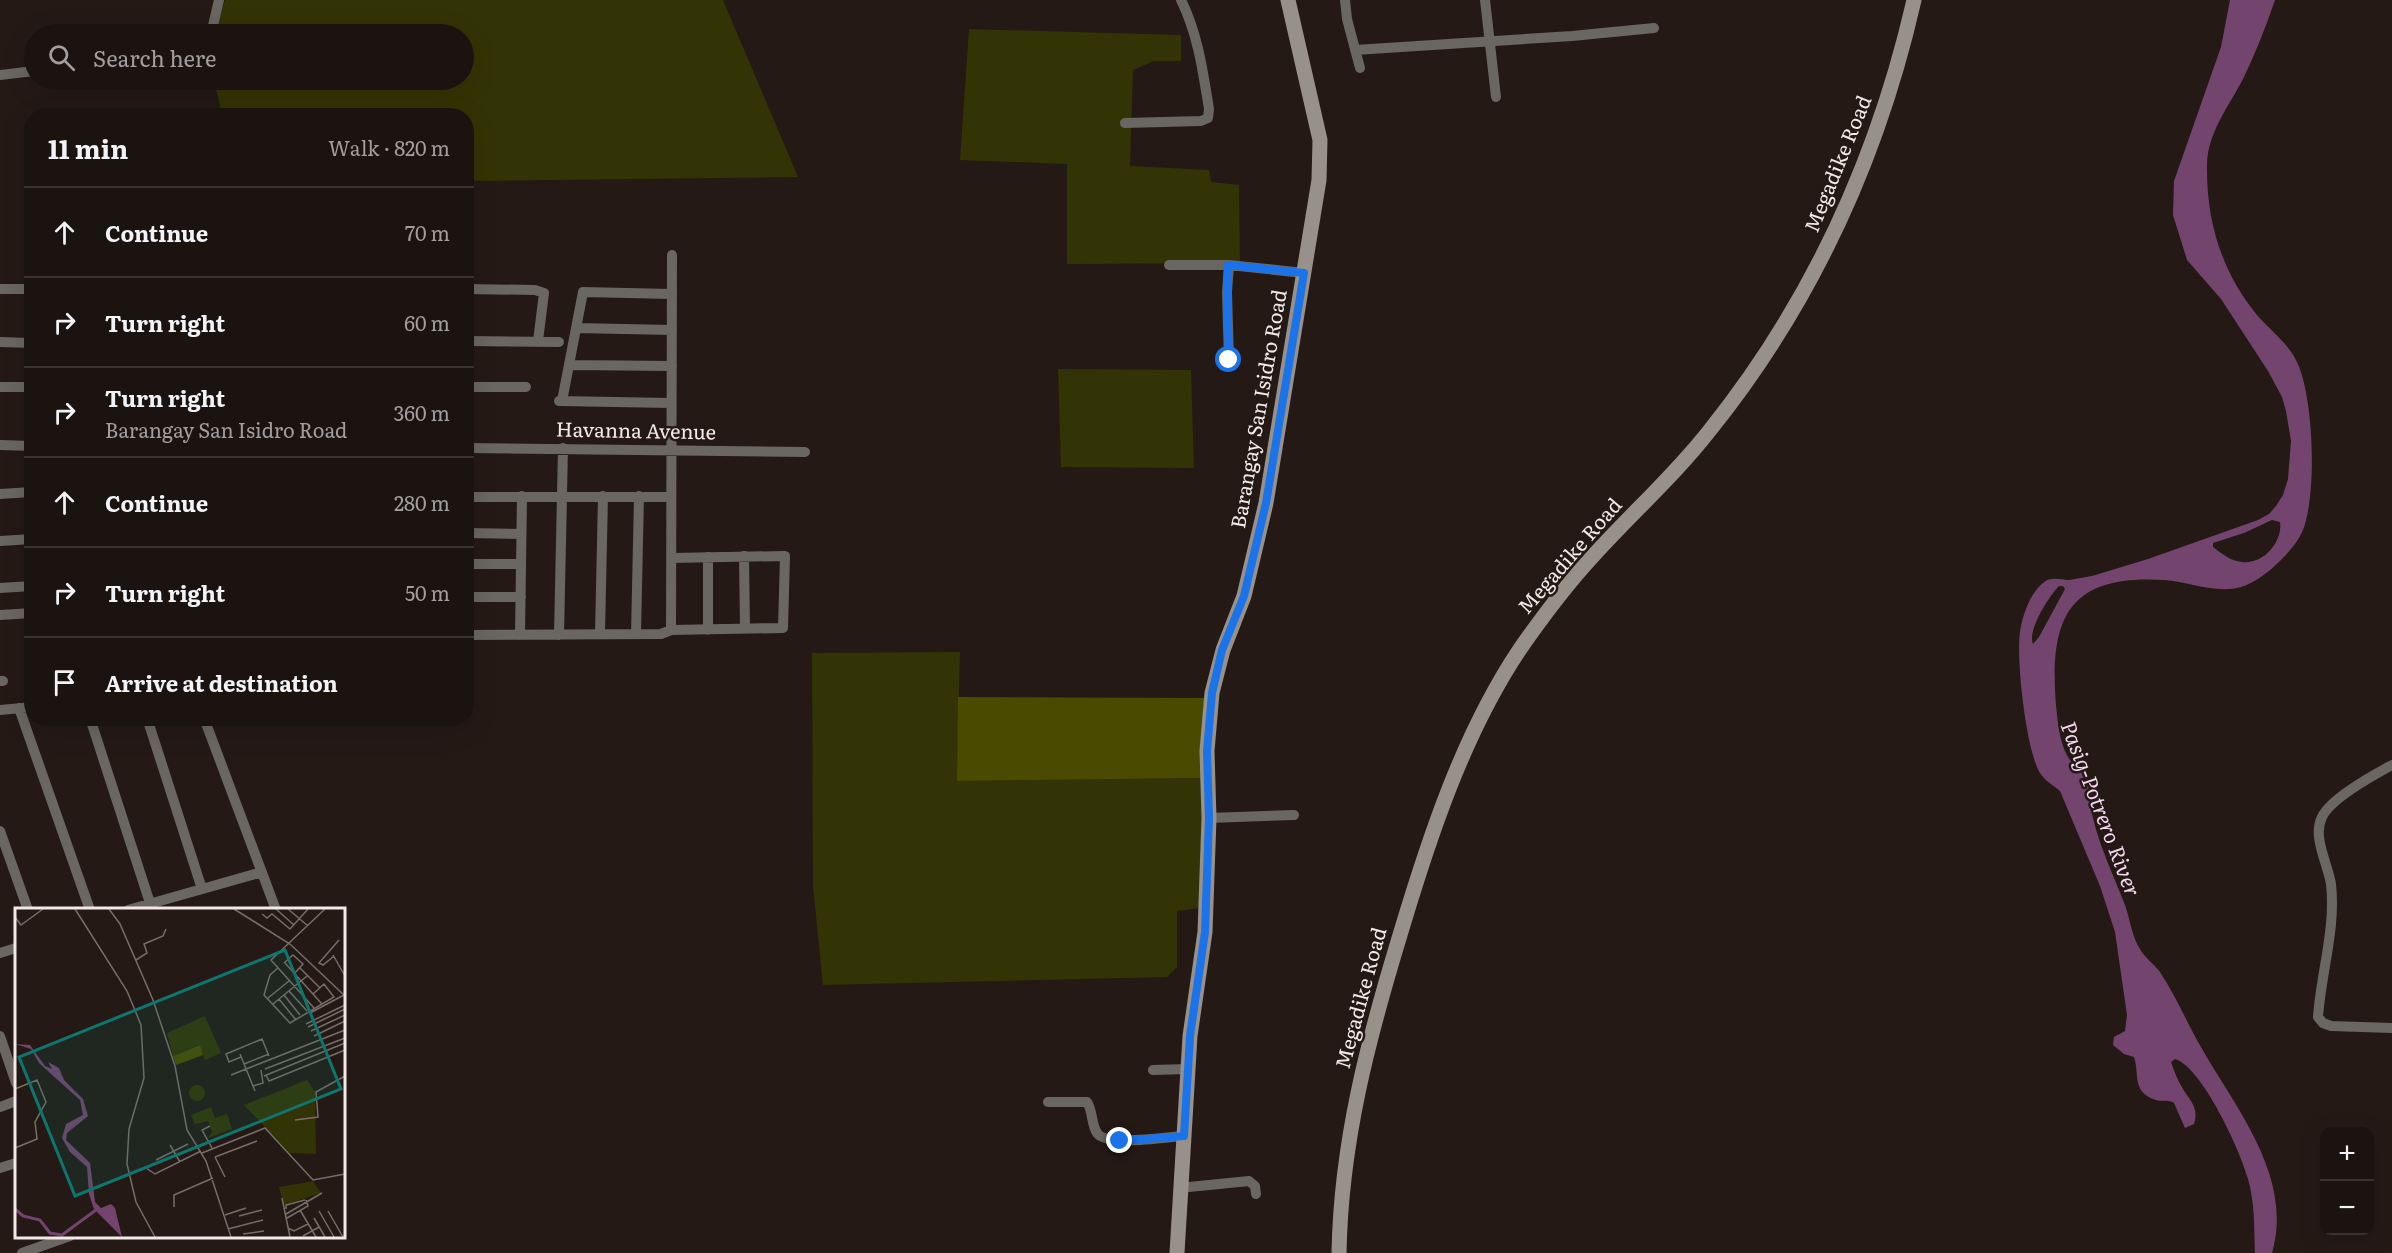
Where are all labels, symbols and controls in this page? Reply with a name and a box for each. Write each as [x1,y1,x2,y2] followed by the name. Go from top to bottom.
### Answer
[24,24,474,90] search box
[45,41,78,74] icon: search
[93,41,216,74] text: Search here
[1795,90,1877,236] street label: Megadike Road
[48,128,128,167] text: 11 min
[328,132,450,162] text: Walk · 820 m
[48,216,81,249] icon: ahead
[105,216,208,249] text: Continue
[405,217,450,247] text: 70 m
[1221,287,1293,531] street label: Barangay San Isidro Road
[48,306,81,339] icon: right
[105,306,225,339] text: Turn right
[404,307,450,337] text: 60 m
[1215,346,1241,372] route start
[105,381,225,414] text: Turn right
[48,396,81,429] icon: right
[393,397,450,427] text: 360 m
[556,413,716,445] street label: Havanna Avenue
[105,414,347,444] text: Barangay San Isidro Road
[48,486,81,519] icon: ahead
[105,486,208,519] text: Continue
[394,487,450,517] text: 280 m
[1509,490,1628,619] street label: Megadike Road
[48,576,81,609] icon: right
[105,576,225,609] text: Turn right
[405,577,450,607] text: 50 m
[48,666,81,699] icon: arrive
[105,666,338,699] text: Arrive at destination
[2055,716,2150,900] water label: Pasig-Potrero River
[15,908,345,1238] inset map
[1326,923,1392,1072] street label: Megadike Road
[1106,1127,1132,1153] route end
[2320,1127,2374,1235] map controls
[2320,1127,2374,1181] button: +
[2320,1181,2374,1235] button: −

